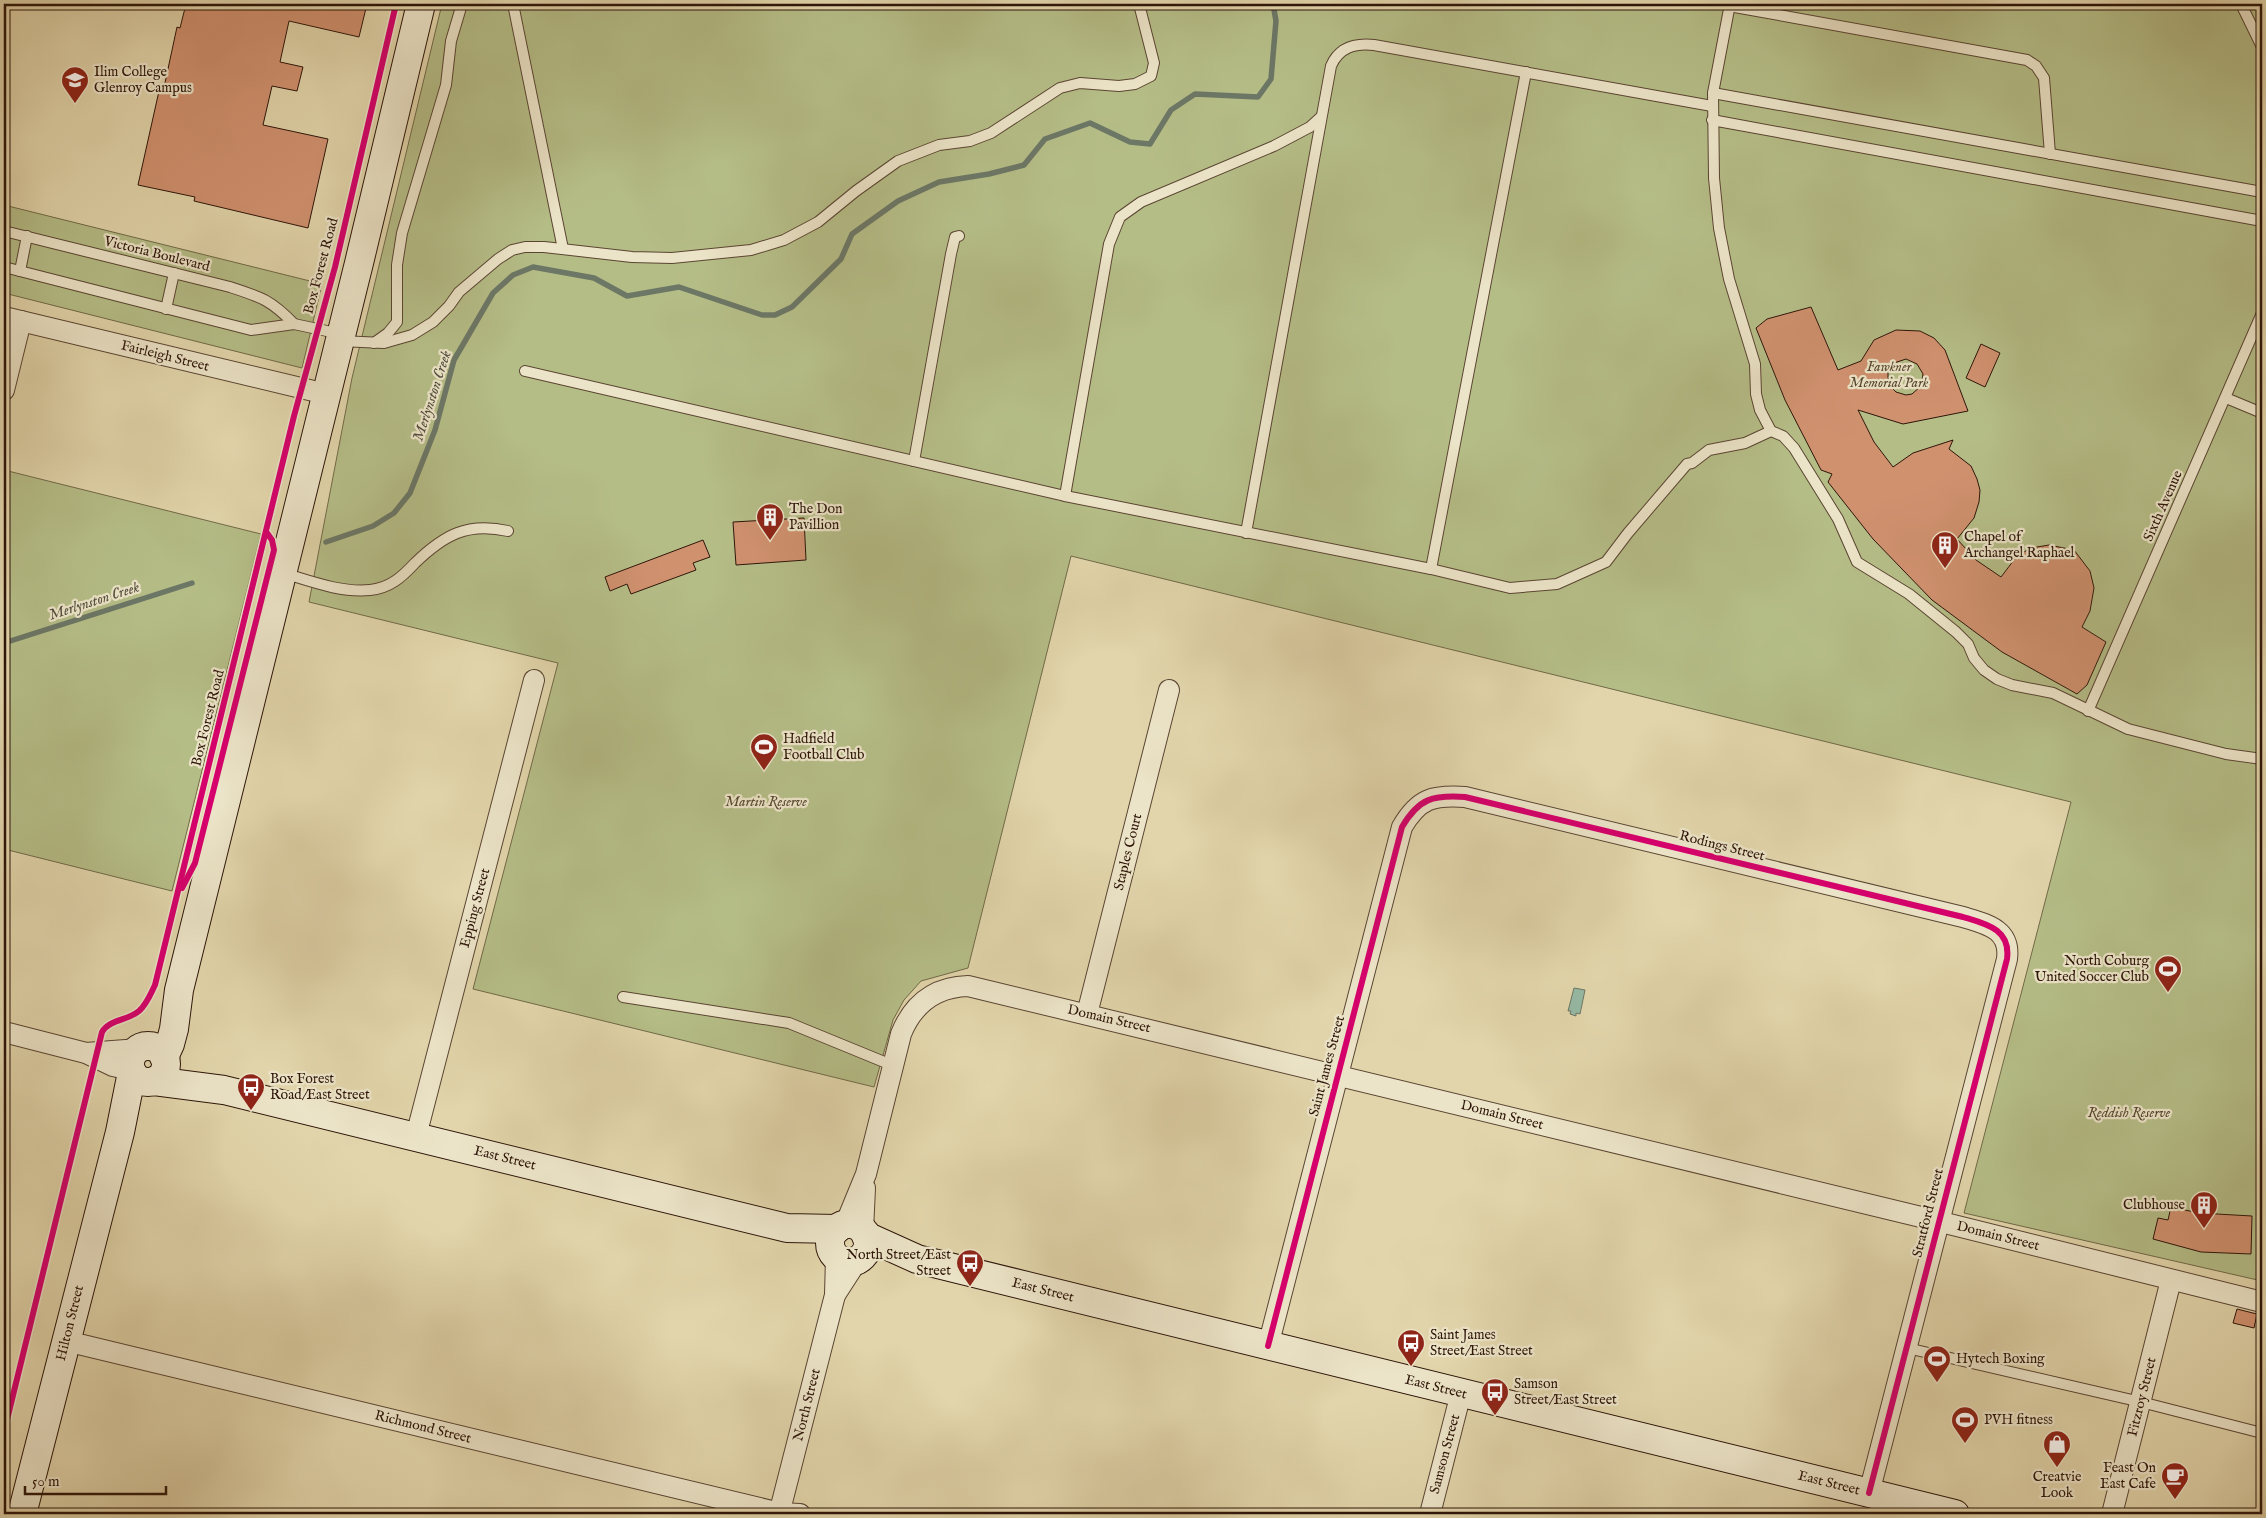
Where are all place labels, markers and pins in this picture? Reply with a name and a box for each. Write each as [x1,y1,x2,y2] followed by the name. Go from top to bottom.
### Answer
[94,63,192,97] place label: Ilim College Glenroy Campus
[60,65,90,104] school or university icon: Ilim College Glenroy Campus
[789,500,843,534] place label: The Don Pavillion
[755,502,785,541] building icon: The Don Pavillion
[1963,528,2075,562] place label: Chapel of Archangel Raphael
[1930,530,1960,569] building icon: Chapel of Archangel Raphael
[783,730,864,764] place label: Hadfield Football Club
[749,732,779,771] sports icon: Hadfield Football Club
[2035,952,2149,986] place label: North Coburg United Soccer Club
[2153,954,2183,993] sports icon: North Coburg United Soccer Club
[270,1070,370,1104] place label: Box Forest Road/East Street
[236,1072,266,1111] bus stop icon: Box Forest Road/East Street
[2189,1190,2219,1229] building icon: Clubhouse
[2123,1196,2186,1214] place label: Clubhouse
[846,1246,951,1280] place label: North Street/East Street
[955,1248,985,1287] bus stop icon: North Street/East Street
[1430,1326,1533,1360] place label: Saint James Street/East Street
[1396,1328,1426,1367] bus stop icon: Saint James Street/East Street
[1922,1344,1952,1383] sports icon: Hytech Boxing
[1956,1350,2045,1368] place label: Hytech Boxing
[1514,1375,1617,1409] place label: Samson Street/East Street
[1480,1377,1510,1416] bus stop icon: Samson Street/East Street
[1950,1405,1980,1444] sports icon: PVH fitness
[1984,1411,2053,1429] place label: PVH fitness
[2042,1429,2072,1468] shop icon: Creatvie Look
[2100,1459,2157,1493] place label: Feast On East Cafe
[2160,1461,2190,1500] cafe icon: Feast On East Cafe
[2033,1468,2082,1502] place label: Creatvie Look

